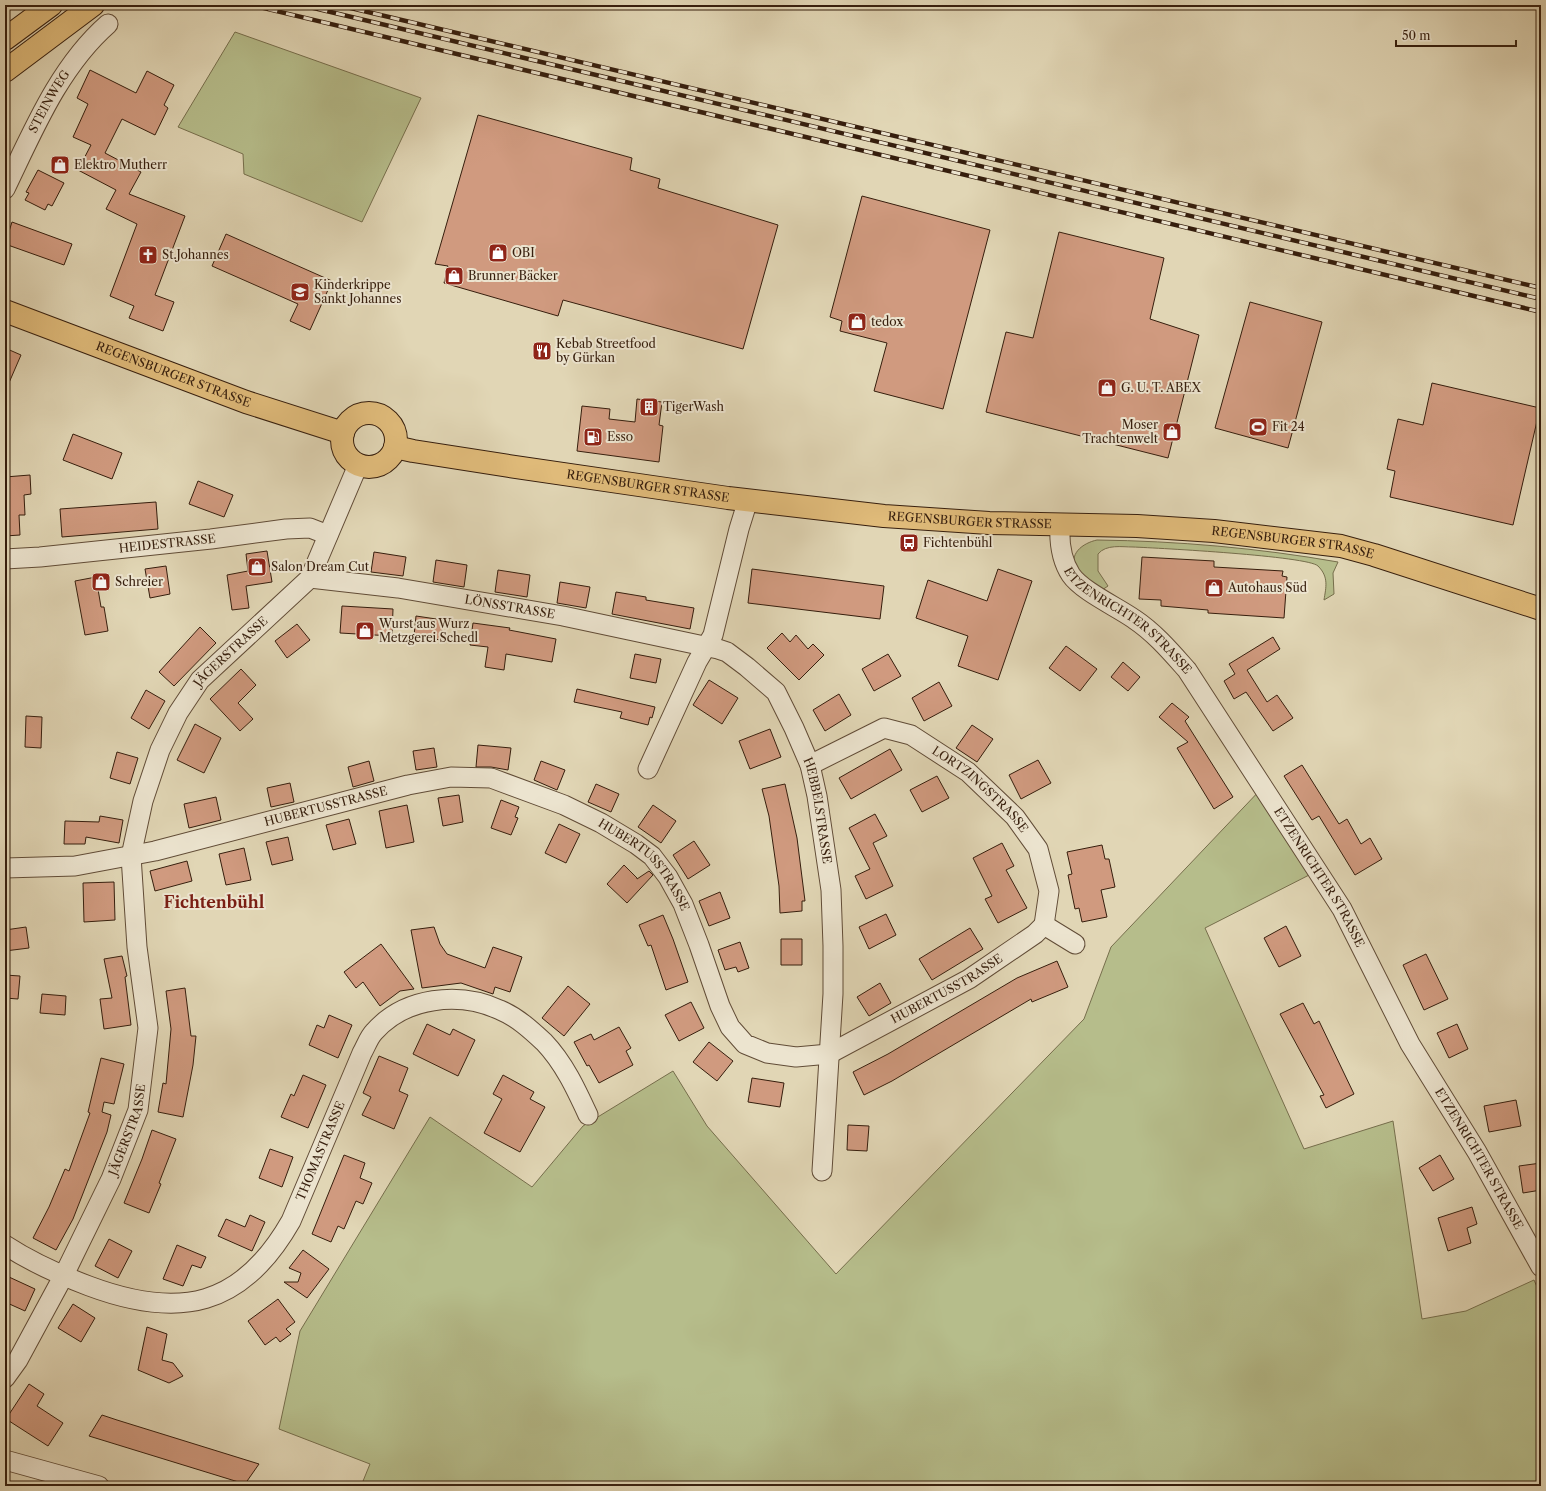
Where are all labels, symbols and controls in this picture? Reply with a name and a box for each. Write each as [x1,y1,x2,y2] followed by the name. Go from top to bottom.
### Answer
[1396,22,1516,48] scale bar
[1402,28,1431,43] text: 50 m
[25,67,73,135] street label: STEINWEG
[49,154,71,176] shop icon: Elektro Mutherr
[74,157,167,172] place label: Elektro Mutherr
[487,242,509,264] shop icon: OBI
[137,244,159,266] church icon: St.Johannes
[512,245,535,260] place label: OBI
[162,247,229,262] place label: St.Johannes
[443,265,465,287] shop icon: Brunner Bäcker
[468,268,558,283] place label: Brunner Bäcker
[314,277,402,306] place label: Kinderkrippe Sankt Johannes
[289,281,311,303] school or university icon: Kinderkrippe Sankt Johannes
[846,311,868,333] shop icon: tedox
[871,314,903,329] place label: tedox
[556,336,657,365] place label: Kebab Streetfood by Gürkan
[94,338,253,410] street label: REGENSBURGER STRASSE
[531,340,553,362] restaurant icon: Kebab Streetfood by Gürkan
[1096,377,1118,399] shop icon: G. U. T. ABEX
[1121,380,1202,395] place label: G. U. T. ABEX
[638,396,660,418] building icon: TigerWash
[663,399,725,414] place label: TigerWash
[1247,416,1269,438] sports icon: Fit 24
[1082,417,1159,446] place label: Moser Trachtenwelt
[1272,419,1305,434] place label: Fit 24
[1161,421,1183,443] shop icon: Moser Trachtenwelt
[582,426,604,448] fuel station icon: Esso
[607,429,633,444] place label: Esso
[566,467,730,505] street label: REGENSBURGER STRASSE
[887,508,1052,531] street label: REGENSBURGER STRASSE
[1211,523,1376,562] street label: REGENSBURGER STRASSE
[118,530,217,556] street label: HEIDESTRASSE
[898,532,920,554] bus stop icon: Fichtenbühl
[923,535,993,550] place label: Fichtenbühl
[246,556,268,578] shop icon: Salon Dream Cut
[271,559,370,574] place label: Salon Dream Cut
[1061,564,1195,677] street label: ETZENRICHTER STRASSE
[90,571,112,593] shop icon: Schreier
[115,574,163,589] place label: Schreier
[1203,577,1225,599] shop icon: Autohaus Süd
[1227,580,1308,595] place label: Autohaus Süd
[464,591,556,622] street label: LÖNSSTRASSE
[189,613,271,691] street label: JÄGERSTRASSE
[378,616,478,645] place label: Wurst aus Wurz Metzgerei Schedl
[354,620,376,642] shop icon: Wurst aus Wurz Metzgerei Schedl
[929,743,1032,835] street label: LORTZINGSTRASSE
[801,755,835,865] street label: HEBBELSTRASSE
[263,783,389,829] street label: HUBERTUSSTRASSE
[1271,804,1368,950] street label: ETZENRICHTER STRASSE
[596,815,693,913] street label: HUBERTUSSTRASSE
[164,892,265,912] district label: Fichtenbühl
[888,950,1005,1027] street label: HUBERTUSSTRASSE
[104,1083,148,1180] street label: JÄGERSTRASSE
[1432,1085,1527,1232] street label: ETZENRICHTER STRASSE
[292,1099,348,1203] street label: THOMASTRASSE

